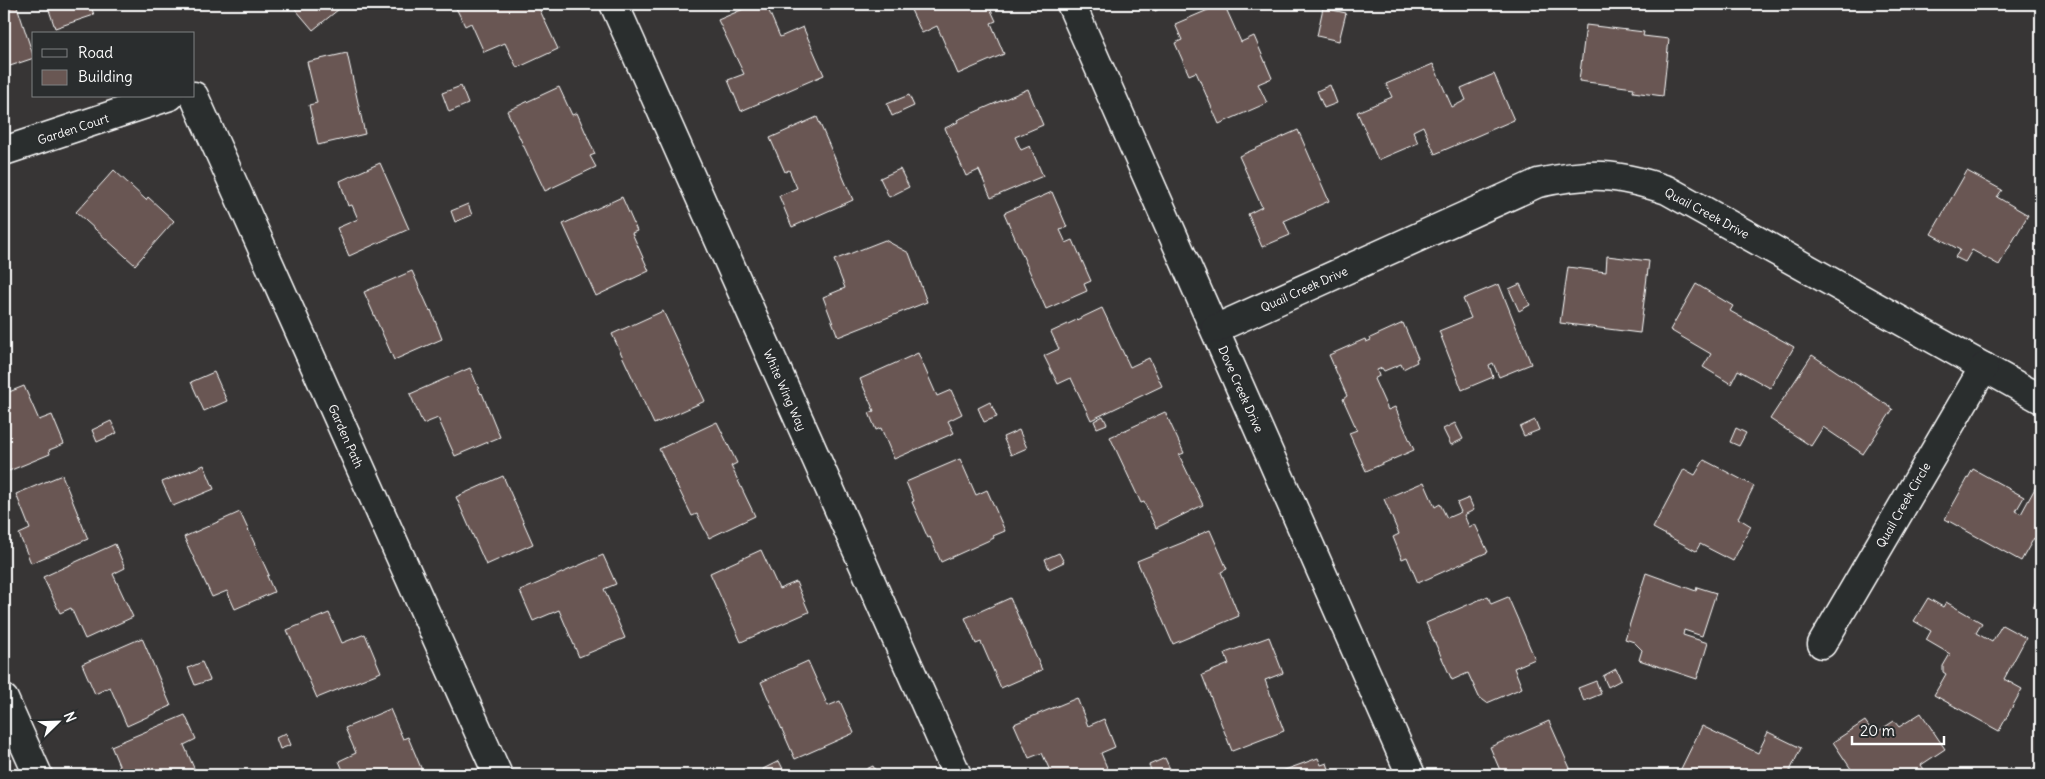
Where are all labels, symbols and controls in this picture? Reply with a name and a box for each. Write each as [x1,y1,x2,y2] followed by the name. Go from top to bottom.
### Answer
[32,32,195,98] legend
[78,43,113,62] text: Road
[78,67,133,86] text: Building
[35,110,111,148] street label: Garden Court
[1662,184,1752,242] street label: Quail Creek Drive
[1258,263,1350,315] street label: Quail Creek Drive
[1215,343,1267,435] street label: Dove Creek Drive
[760,347,810,433] street label: White Wing Way
[325,402,367,470] street label: Garden Path
[1873,460,1933,550] street label: Quail Creek Circle
[32,696,82,746] north arrow
[60,709,80,725] text: N
[1852,714,1945,746] scale bar
[1860,721,1895,740] text: 20 m

